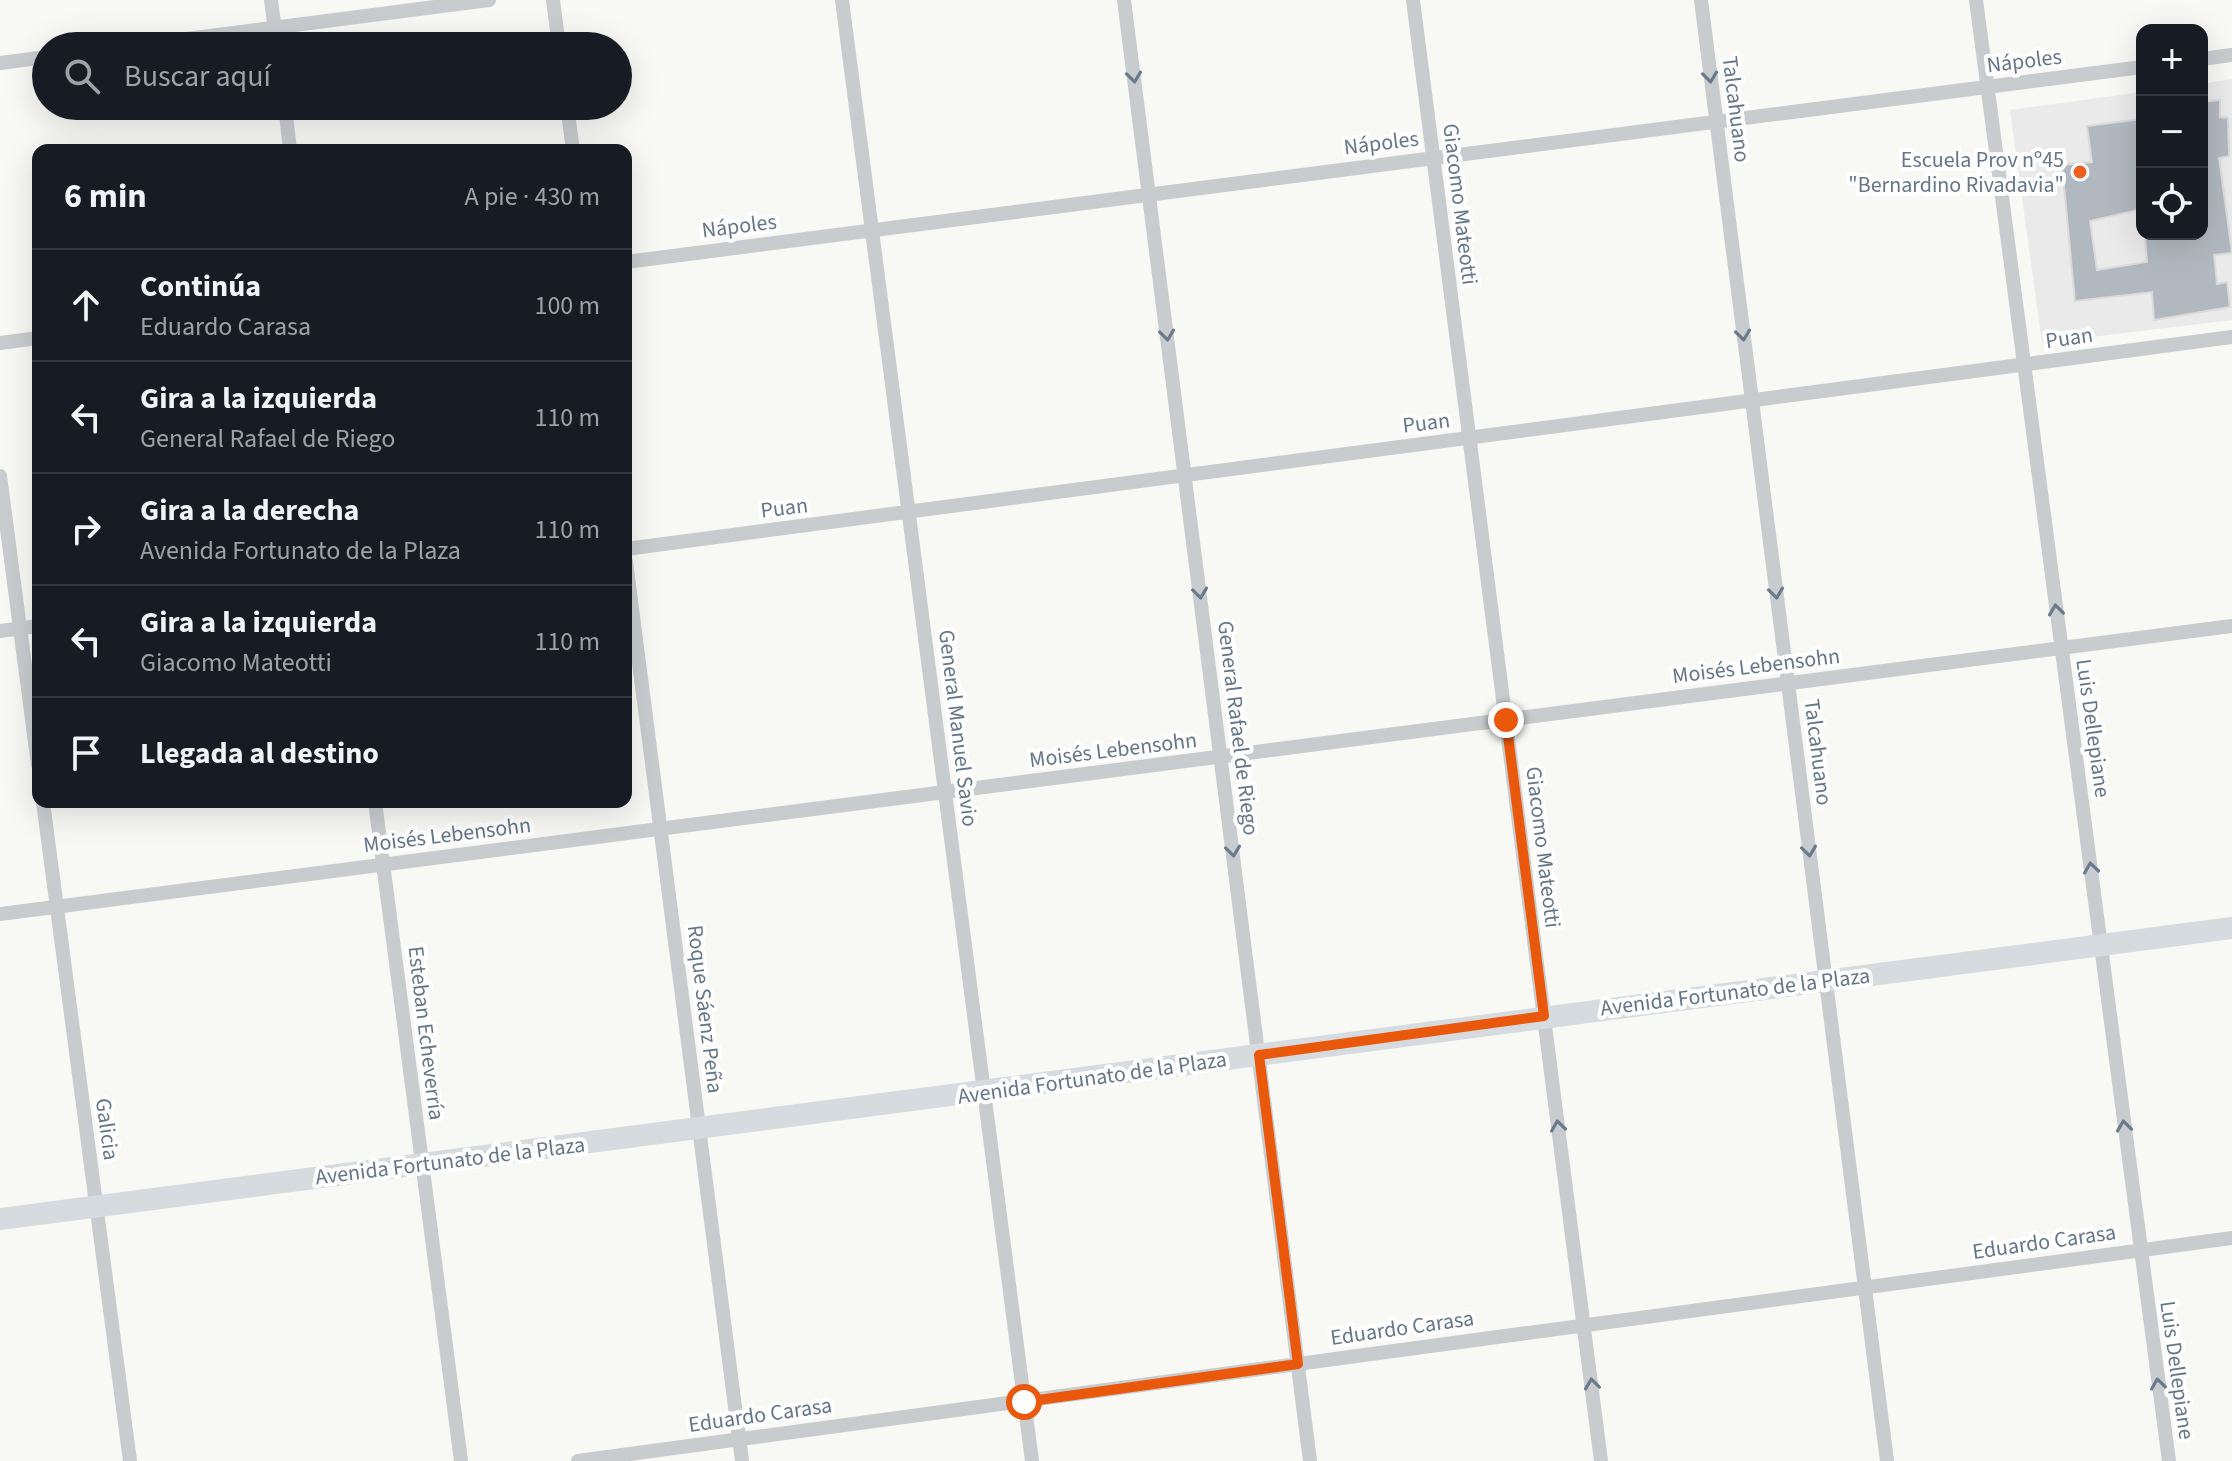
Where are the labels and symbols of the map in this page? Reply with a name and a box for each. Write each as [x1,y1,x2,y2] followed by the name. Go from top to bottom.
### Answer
[1985,41,2063,81] street label: Nápoles
[1714,54,1758,164] street label: Talcahuano
[1125,70,1142,84] one-way arrow
[1702,71,1719,84] one-way arrow
[1434,122,1486,287] street label: Giacomo Mateotti
[1342,123,1420,163] street label: Nápoles
[1848,144,2064,201] place label: Escuela Prov nº45 "Bernardino Rivadavia"
[2071,163,2089,181] marker: Escuela Prov nº45 "Bernardino Rivadavia"
[700,206,778,246] street label: Nápoles
[2043,319,2095,357] street label: Puan
[1158,328,1175,342] one-way arrow
[1735,329,1752,342] one-way arrow
[1401,404,1452,442] street label: Puan
[759,489,810,527] street label: Puan
[1191,587,1208,600] one-way arrow
[1768,587,1785,600] one-way arrow
[2048,604,2065,617] one-way arrow
[1209,619,1267,837] street label: General Rafael de Riego
[930,628,986,828] street label: General Manuel Savio
[1670,640,1842,692] street label: Moisés Lebensohn
[2067,657,2119,800] street label: Luis Dellepiane
[1796,697,1840,807] street label: Talcahuano
[1488,702,1524,738] route end
[1027,724,1199,776] street label: Moisés Lebensohn
[1517,765,1569,930] street label: Giacomo Mateotti
[361,809,533,861] street label: Moisés Lebensohn
[1224,845,1241,858] one-way arrow
[1801,845,1818,858] one-way arrow
[2083,861,2100,875] one-way arrow
[679,923,731,1095] street label: Roque Sáenz Peña
[399,944,453,1122] street label: Esteban Echeverría
[1598,960,1872,1024] street label: Avenida Fortunato de la Plaza
[955,1043,1229,1113] street label: Avenida Fortunato de la Plaza
[87,1096,127,1162] street label: Galicia
[1550,1119,1567,1132] one-way arrow
[2116,1119,2133,1133] one-way arrow
[313,1129,587,1193] street label: Avenida Fortunato de la Plaza
[1970,1216,2118,1268] street label: Eduardo Carasa
[2151,1299,2203,1442] street label: Luis Dellepiane
[1328,1302,1476,1354] street label: Eduardo Carasa
[1584,1377,1601,1390] one-way arrow
[2150,1377,2167,1391] one-way arrow
[1006,1384,1042,1420] route start
[686,1389,834,1441] street label: Eduardo Carasa

